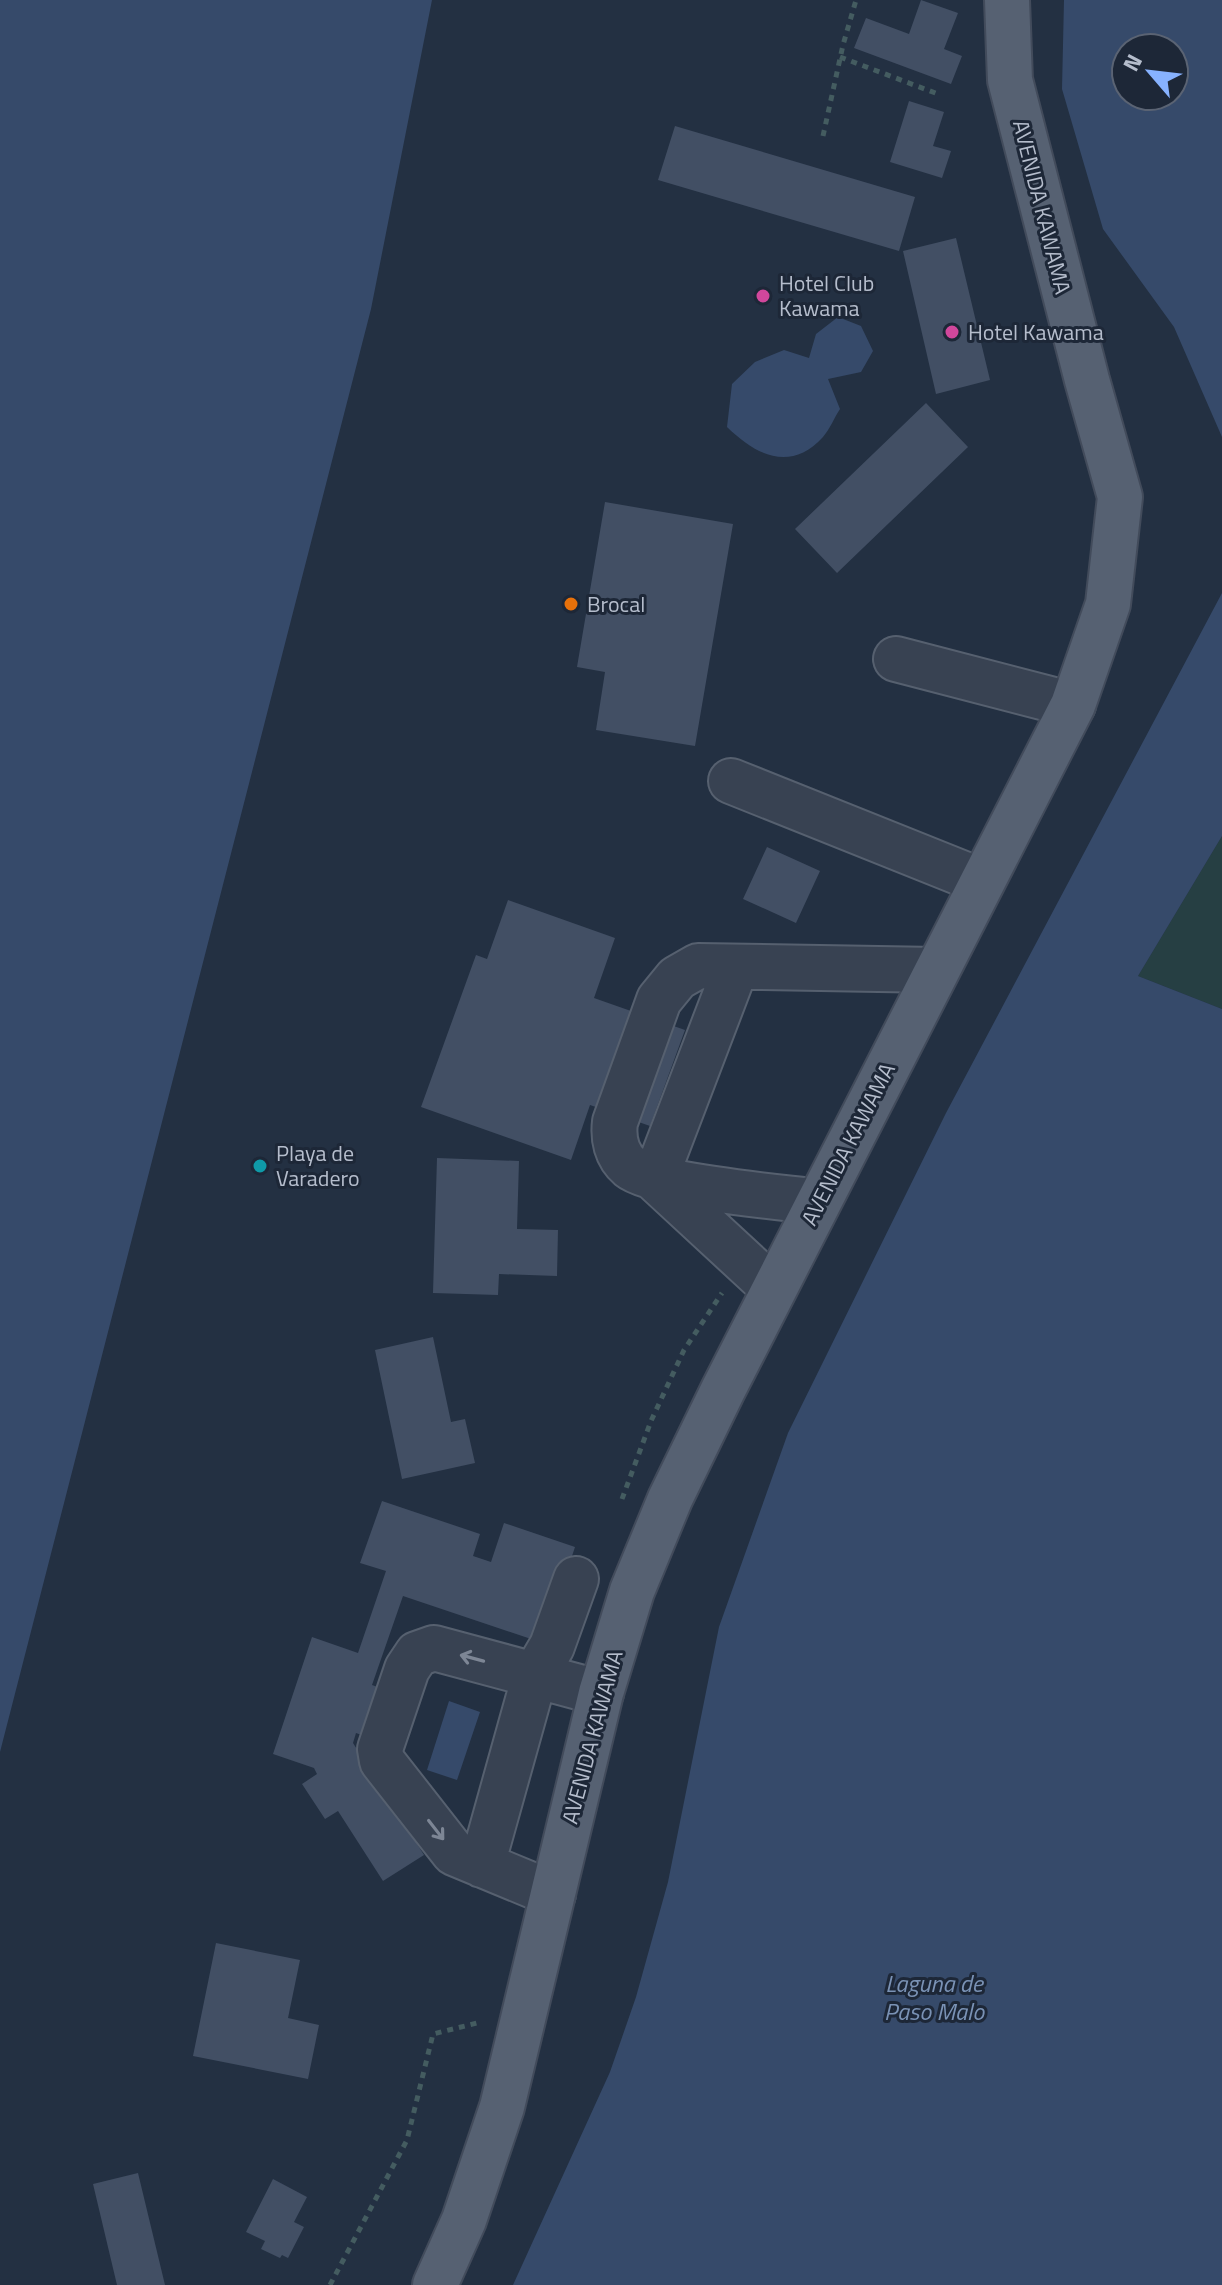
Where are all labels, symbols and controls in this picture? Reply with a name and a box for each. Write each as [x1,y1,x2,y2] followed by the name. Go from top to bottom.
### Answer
[1110,32,1190,112] north arrow
[1114,48,1151,77] text: N
[1004,116,1080,298] street label: AVENIDA KAWAMA
[779,266,874,325] place label: Hotel Club Kawama
[754,287,772,305] marker: Hotel Club Kawama
[968,315,1104,349] place label: Hotel Kawama
[943,323,961,341] marker: Hotel Kawama
[587,587,645,621] place label: Brocal
[562,595,580,613] marker: Brocal
[792,1057,904,1231] street label: AVENIDA KAWAMA
[276,1136,360,1195] place label: Playa de Varadero
[251,1157,269,1175] marker: Playa de Varadero
[552,1646,632,1828] street label: AVENIDA KAWAMA
[459,1649,485,1664] one-way arrow
[427,1819,445,1840] one-way arrow
[884,1965,985,2029] water label: Laguna de Paso Malo

